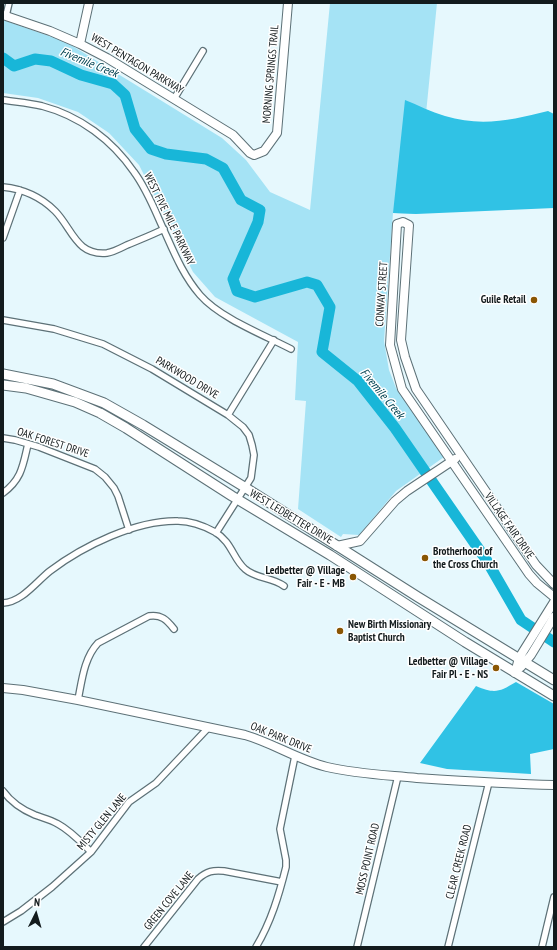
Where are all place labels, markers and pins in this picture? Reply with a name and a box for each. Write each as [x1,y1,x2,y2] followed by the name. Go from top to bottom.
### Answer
[481,293,526,307] place label: Guile Retail
[529,295,539,305] marker: Guile Retail
[433,545,498,571] place label: Brotherhood of the Cross Church
[420,553,430,563] marker: Brotherhood of the Cross Church
[265,564,345,590] place label: Ledbetter @ Village Fair - E - MB
[348,572,358,582] marker: Ledbetter @ Village Fair - E - MB
[348,618,431,644] place label: New Birth Missionary Baptist Church
[335,626,345,636] marker: New Birth Missionary Baptist Church
[408,655,488,681] place label: Ledbetter @ Village Fair Pl - E - NS
[491,663,501,673] marker: Ledbetter @ Village Fair Pl - E - NS

